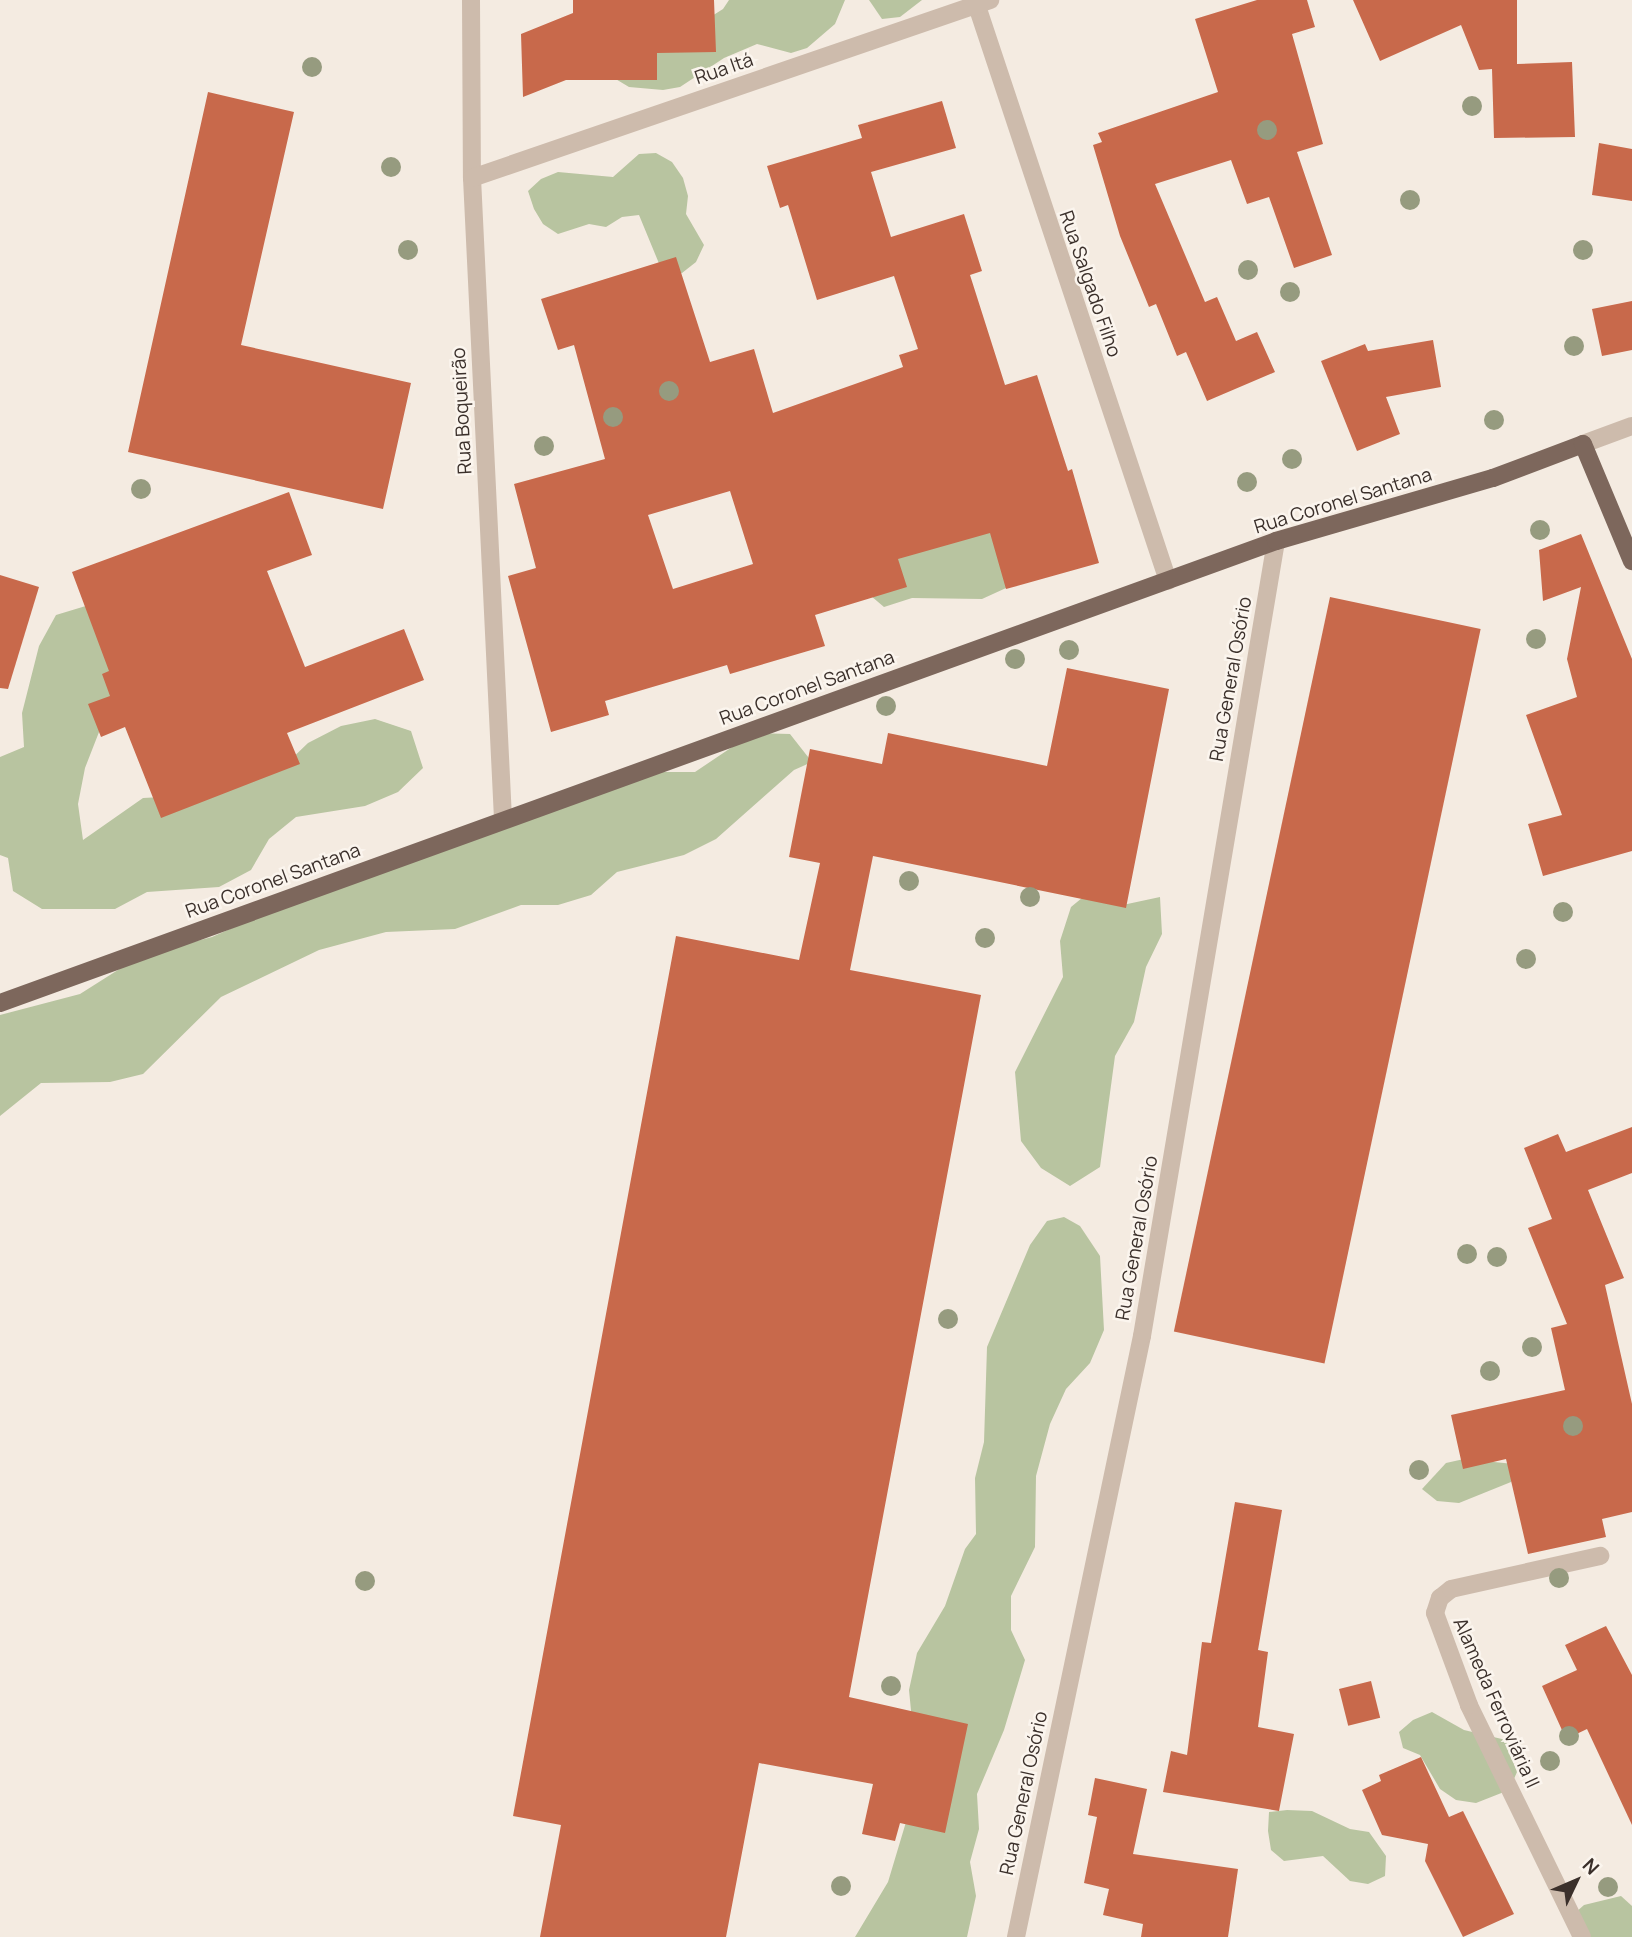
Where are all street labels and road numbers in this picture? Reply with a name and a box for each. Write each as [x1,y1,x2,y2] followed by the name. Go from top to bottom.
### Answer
[692,48,756,90] street label: Rua Itá
[1054,208,1126,360] street label: Rua Salgado Filho
[447,347,477,475] street label: Rua Boqueirão
[1251,463,1435,539] street label: Rua Coronel Santana
[1205,595,1257,763] street label: Rua General Osório
[716,646,898,730] street label: Rua Coronel Santana
[182,839,364,923] street label: Rua Coronel Santana
[1111,1154,1163,1322] street label: Rua General Osório
[1448,1614,1544,1792] street label: Alameda Ferroviária II
[995,1709,1053,1877] street label: Rua General Osório

